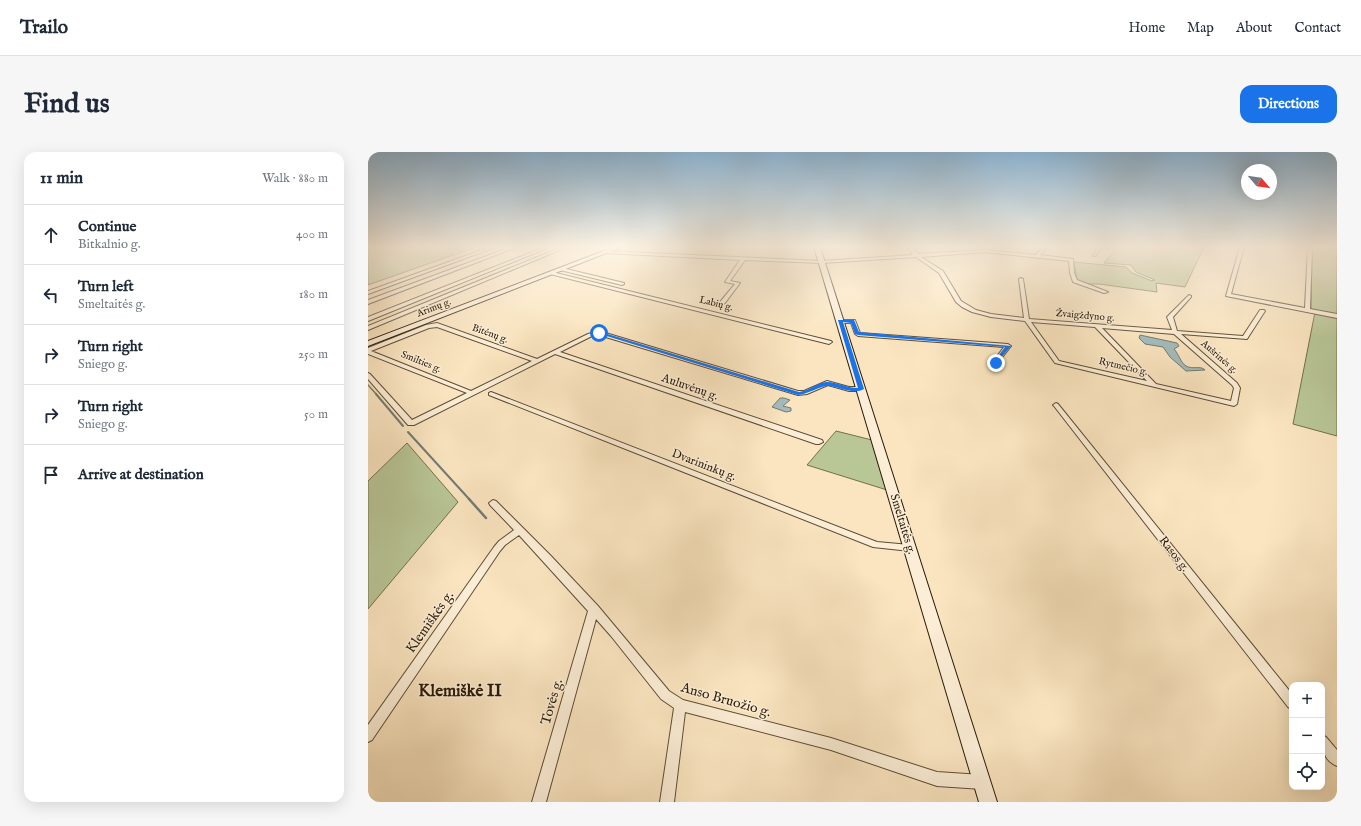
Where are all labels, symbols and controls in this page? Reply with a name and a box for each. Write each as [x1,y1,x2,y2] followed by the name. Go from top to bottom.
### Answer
[20,16,68,40] text: Trailo
[1129,19,1165,37] text: Home
[1187,19,1214,37] text: Map
[1236,19,1272,37] text: About
[1294,19,1341,37] text: Contact
[1240,85,1337,123] button: Directions
[24,87,110,122] text: Find us
[1241,164,1277,200] north arrow
[40,168,83,189] text: 11 min
[262,170,328,187] text: Walk · 880 m
[78,217,136,236] text: Continue
[40,224,62,246] icon: ahead
[296,226,328,243] text: 400 m
[78,236,141,253] text: Bitkalnio g.
[78,277,134,296] text: Turn left
[40,284,62,306] icon: left
[299,286,328,303] text: 180 m
[698,294,734,314] street label: Labių g.
[78,296,145,313] text: Smeltaitės g.
[414,296,453,321] street label: Arimų g.
[1055,306,1115,325] street label: Žvaigždyno g.
[470,321,510,347] street label: Bitėnų g.
[590,324,608,342] route start
[78,337,143,356] text: Turn right
[1197,337,1240,377] street label: Aušrinės g.
[40,344,62,366] icon: right
[298,346,328,363] text: 250 m
[399,348,443,376] street label: Smilties g.
[987,354,1005,372] route end
[1097,355,1149,379] street label: Rytmečio g.
[78,356,128,373] text: Sniego g.
[659,370,720,404] street label: Auluvėnų g.
[78,397,143,416] text: Turn right
[40,404,62,426] icon: right
[304,406,328,423] text: 50 m
[78,416,128,433] text: Sniego g.
[670,446,738,484] street label: Dvarininkų g.
[40,464,62,486] icon: arrive
[78,465,204,484] text: Arrive at destination
[887,492,919,556] street label: Smeltaitės g.
[1156,533,1192,575] street label: Rasos g.
[402,587,458,657] street label: Klemiškės g.
[537,677,567,727] street label: Tovės g.
[678,678,773,721] street label: Anso Bruožio g.
[418,681,502,702] district label: Klemiškė II
[1289,682,1325,790] map controls
[1289,682,1325,718] button: +
[1289,718,1325,754] button: −
[1289,754,1325,790] button: locate

